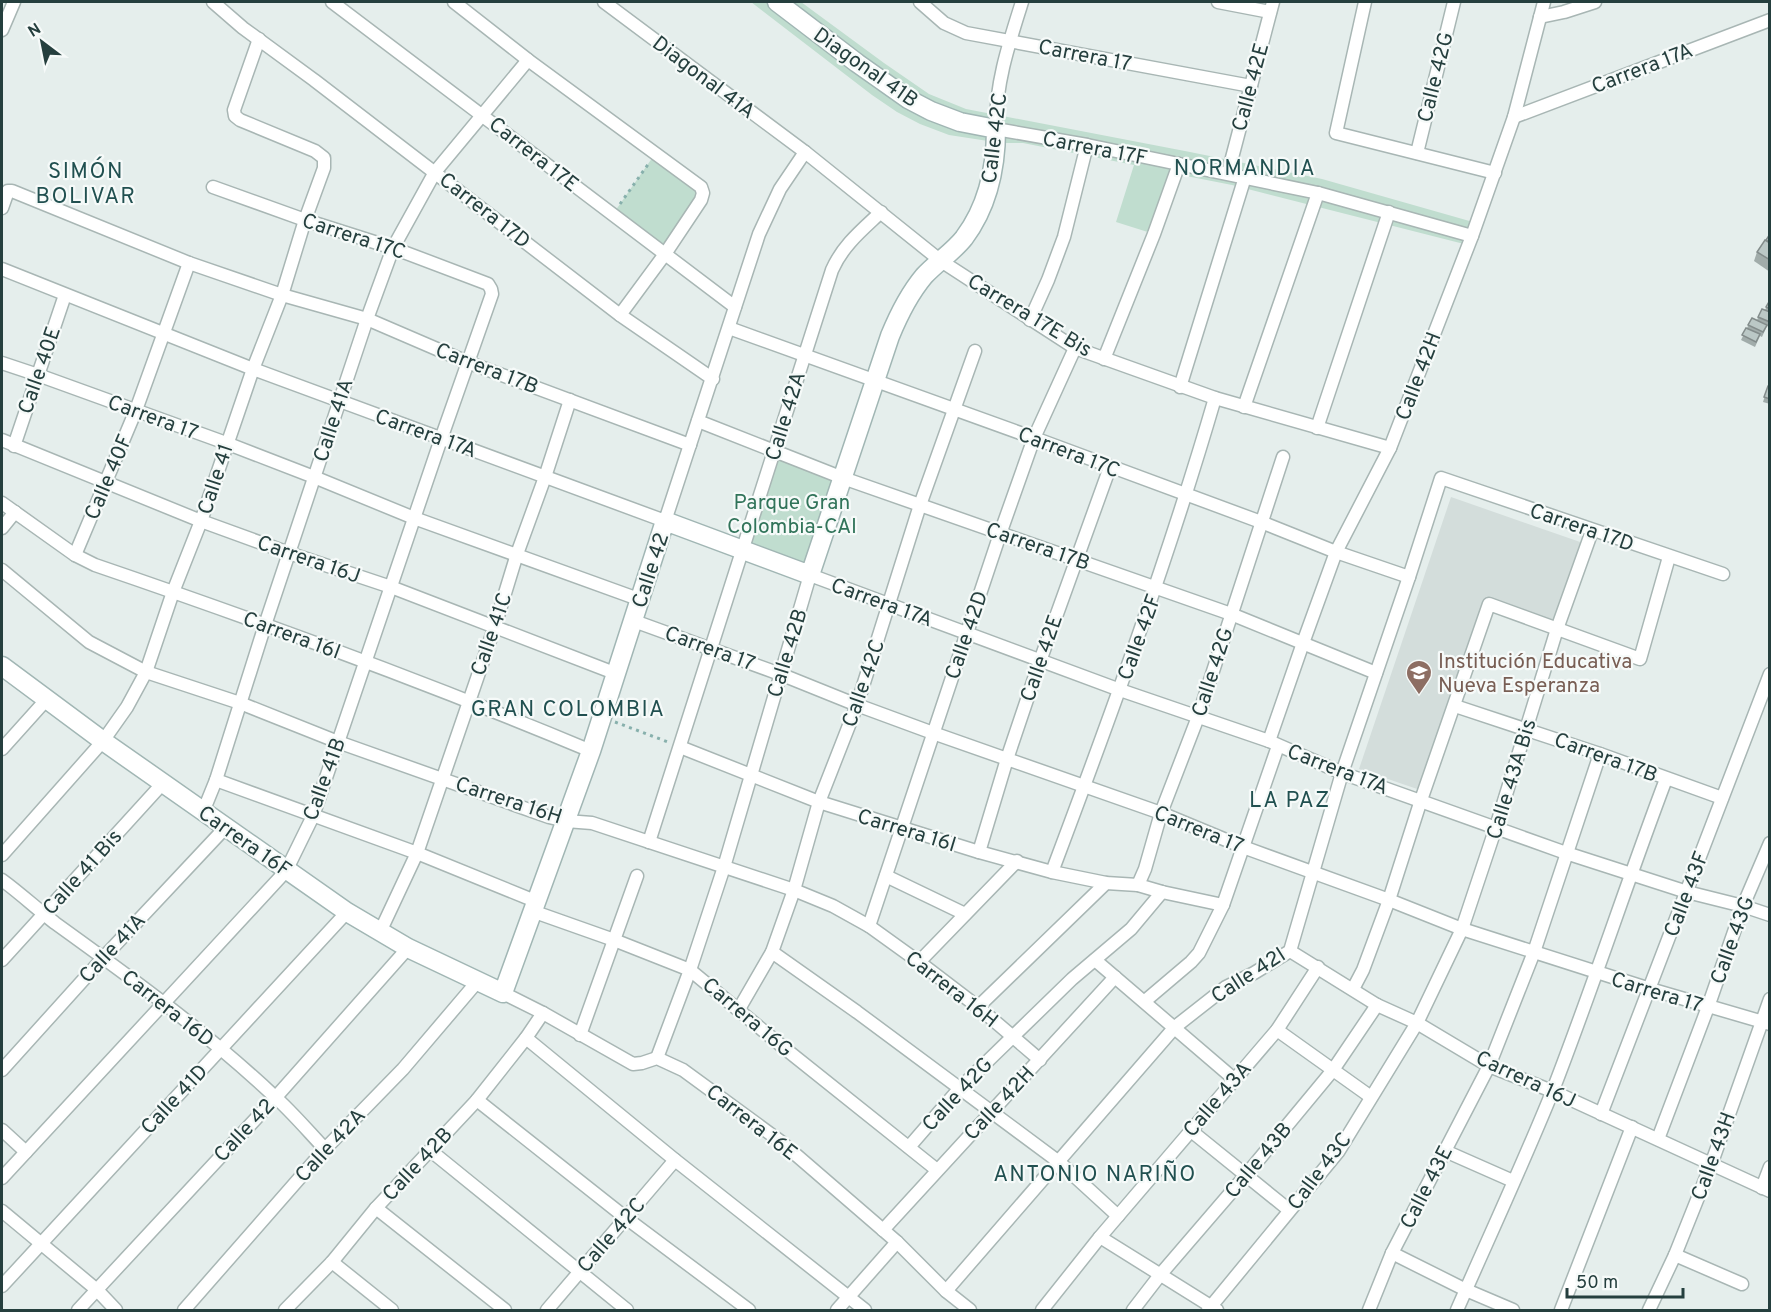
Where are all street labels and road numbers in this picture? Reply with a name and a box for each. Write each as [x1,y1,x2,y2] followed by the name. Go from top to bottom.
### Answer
[807,22,923,114] street label: Diagonal 41B
[1412,29,1461,125] street label: Calle 42G
[646,31,760,126] street label: Diagonal 41A
[1036,34,1134,79] street label: Carrera 17
[1588,38,1697,101] street label: Carrera 17A
[1227,40,1276,135] street label: Calle 42E
[977,91,1014,185] street label: Calle 42C
[483,112,584,199] street label: Carrera 17E
[1040,126,1149,173] street label: Carrera 17F
[433,167,535,255] street label: Carrera 17D
[298,208,409,267] street label: Carrera 17C
[962,268,1097,364] street label: Carrera 17E Bis
[13,323,68,418] street label: Calle 40E
[1390,329,1449,425] street label: Calle 42H
[431,337,542,401] street label: Carrera 17B
[760,368,813,464] street label: Calle 42A
[308,375,361,466] street label: Calle 41A
[103,390,202,447] street label: Carrera 17
[371,404,480,465] street label: Carrera 17A
[1014,422,1123,485] street label: Carrera 17C
[79,431,139,524] street label: Calle 40F
[192,441,241,518] street label: Calle 41
[1526,498,1637,559] street label: Carrera 17D
[982,517,1093,578] street label: Carrera 17B
[627,529,676,612] street label: Calle 42
[253,530,364,591] street label: Carrera 16J
[827,573,936,634] street label: Carrera 17A
[940,588,995,683] street label: Calle 42D
[466,589,519,680] street label: Calle 41C
[1112,591,1168,684] street label: Calle 42F
[239,606,344,667] street label: Carrera 16I
[762,606,815,701] street label: Calle 42B
[1015,611,1070,706] street label: Calle 42E
[660,621,759,678] street label: Carrera 17
[1186,624,1241,720] street label: Calle 42G
[837,636,892,731] street label: Calle 42C
[1481,716,1544,843] street label: Calle 43A Bis
[1550,727,1661,790] street label: Carrera 17B
[298,734,353,825] street label: Calle 41B
[1283,739,1392,802] street label: Carrera 17A
[452,771,565,831] street label: Carrera 16H
[192,800,296,884] street label: Carrera 16F
[1150,800,1247,861] street label: Carrera 17
[854,804,959,859] street label: Carrera 16I
[37,824,129,922] street label: Calle 41 Bis
[1659,848,1716,941] street label: Calle 43F
[1705,893,1762,988] street label: Calle 43G
[74,908,152,990] street label: Calle 41A
[1206,942,1291,1010] street label: Calle 42I
[899,945,1003,1035] street label: Carrera 16H
[115,965,219,1054] street label: Carrera 16D
[1607,967,1706,1020] street label: Carrera 17
[696,972,798,1064] street label: Carrera 16G
[1471,1045,1580,1115] street label: Carrera 16J
[917,1052,999,1138] street label: Calle 42G
[1178,1057,1258,1143] street label: Calle 43A
[136,1059,215,1141] street label: Calle 41D
[959,1061,1042,1147] street label: Calle 42H
[700,1079,802,1167] street label: Carrera 16E
[209,1093,281,1169] street label: Calle 42
[290,1103,372,1189] street label: Calle 42A
[1686,1109,1743,1204] street label: Calle 43H
[1219,1117,1299,1205] street label: Calle 43B
[377,1122,459,1208] street label: Calle 42B
[1282,1127,1358,1216] street label: Calle 43C
[1395,1141,1460,1234] street label: Calle 43E
[572,1193,652,1279] street label: Calle 42C

